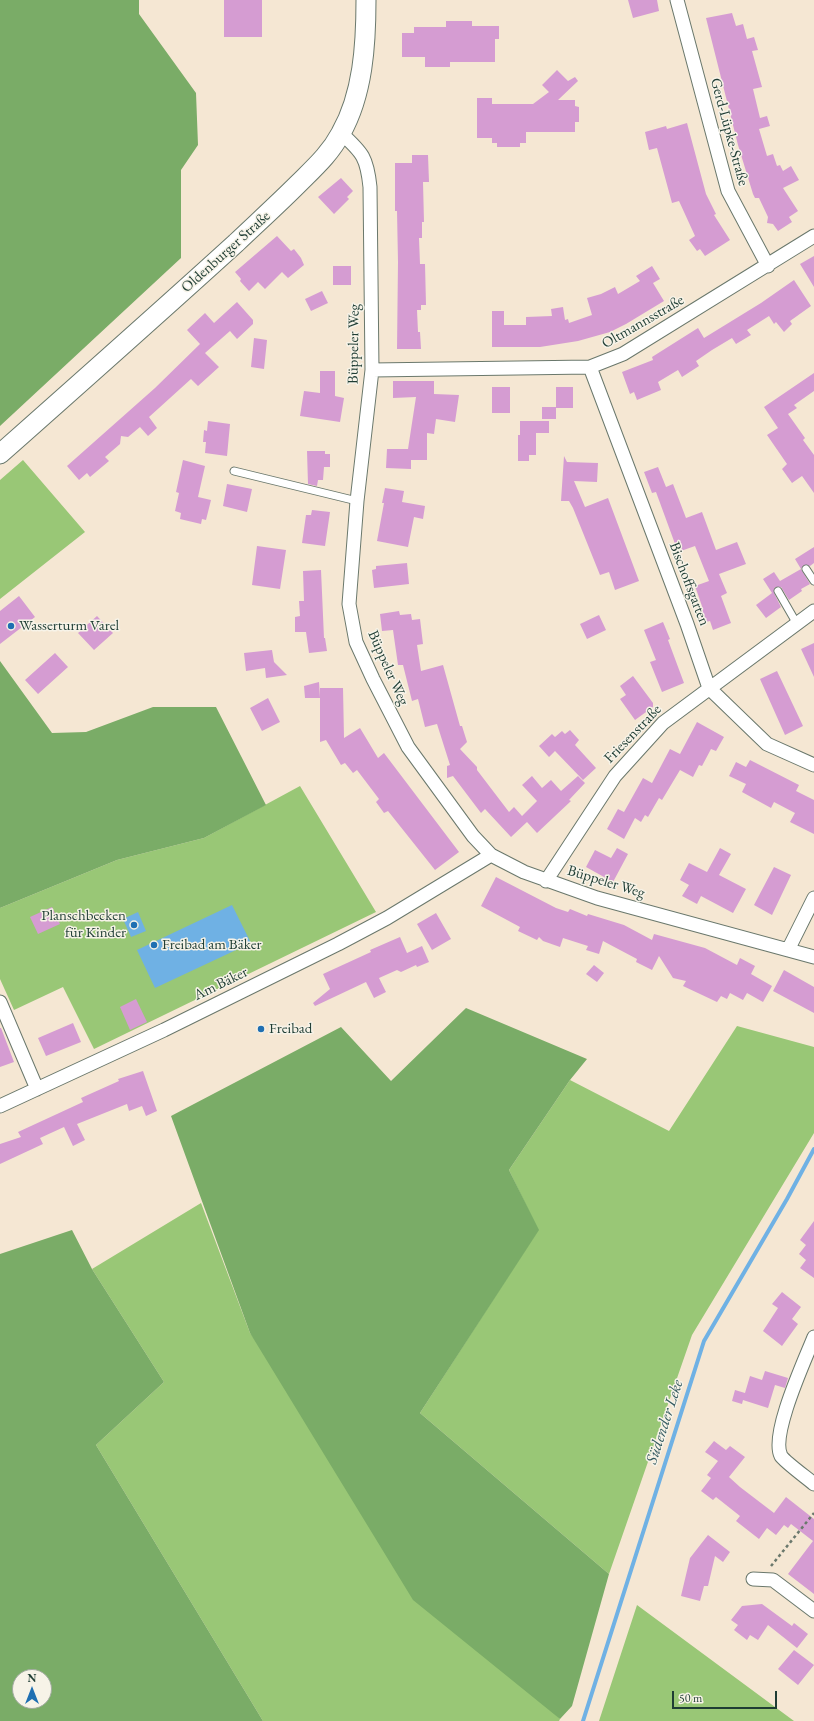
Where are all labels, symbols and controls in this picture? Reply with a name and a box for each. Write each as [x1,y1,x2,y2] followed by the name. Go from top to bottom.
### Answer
[706,76,752,188] street label: Gerd-Lüpke-Straße
[178,207,274,297] street label: Oldenburger Straße
[599,291,687,353] street label: Oltmannsstraße
[344,304,364,384] street label: Büppeler Weg
[665,540,713,628] street label: Bischoffsgarten
[19,617,119,635] place label: Wasserturm Varel
[6,621,16,631] marker: Wasserturm Varel
[363,628,413,708] street label: Büppeler Weg
[601,701,665,767] street label: Friesenstraße
[565,862,647,902] street label: Büppeler Weg
[41,907,126,942] place label: Planschbecken für Kinder
[129,920,139,930] marker: Planschbecken für Kinder
[162,936,262,954] place label: Freibad am Bäker
[149,940,159,950] marker: Freibad am Bäker
[191,963,251,1005] street label: Am Bäker
[269,1020,312,1038] place label: Freibad
[256,1024,266,1034] marker: Freibad
[642,1377,688,1467] water label: Südender Leke
[12,1669,52,1709] north arrow
[28,1671,36,1685] text: N
[674,1683,779,1709] scale bar
[679,1690,702,1706] text: 50 m

